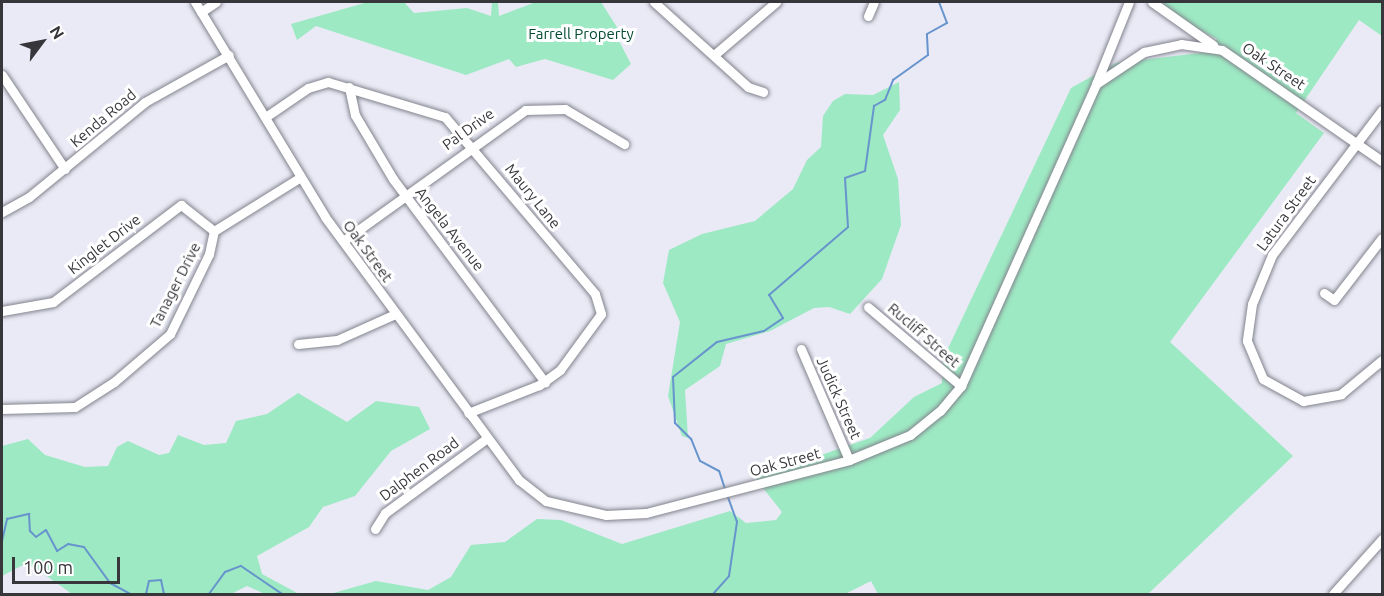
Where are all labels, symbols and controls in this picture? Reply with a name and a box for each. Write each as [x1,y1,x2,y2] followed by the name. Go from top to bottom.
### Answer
[12,12,72,72] north arrow
[46,23,68,42] text: N
[528,25,634,43] park label: Farrell Property
[1239,38,1309,94] street label: Oak Street
[66,85,140,151] street label: Kenda Road
[439,104,497,154] street label: Pal Drive
[501,160,565,232] street label: Maury Lane
[1253,172,1319,254] street label: Latura Street
[412,184,488,274] street label: Angela Avenue
[64,210,144,278] street label: Kinglet Drive
[339,216,397,286] street label: Oak Street
[146,239,204,331] street label: Tanager Drive
[884,299,964,371] street label: Rucliff Street
[813,354,865,442] street label: Judick Street
[376,433,462,505] street label: Dalphen Road
[748,444,822,480] street label: Oak Street
[15,545,123,583] scale bar
[23,557,73,577] text: 100 m

